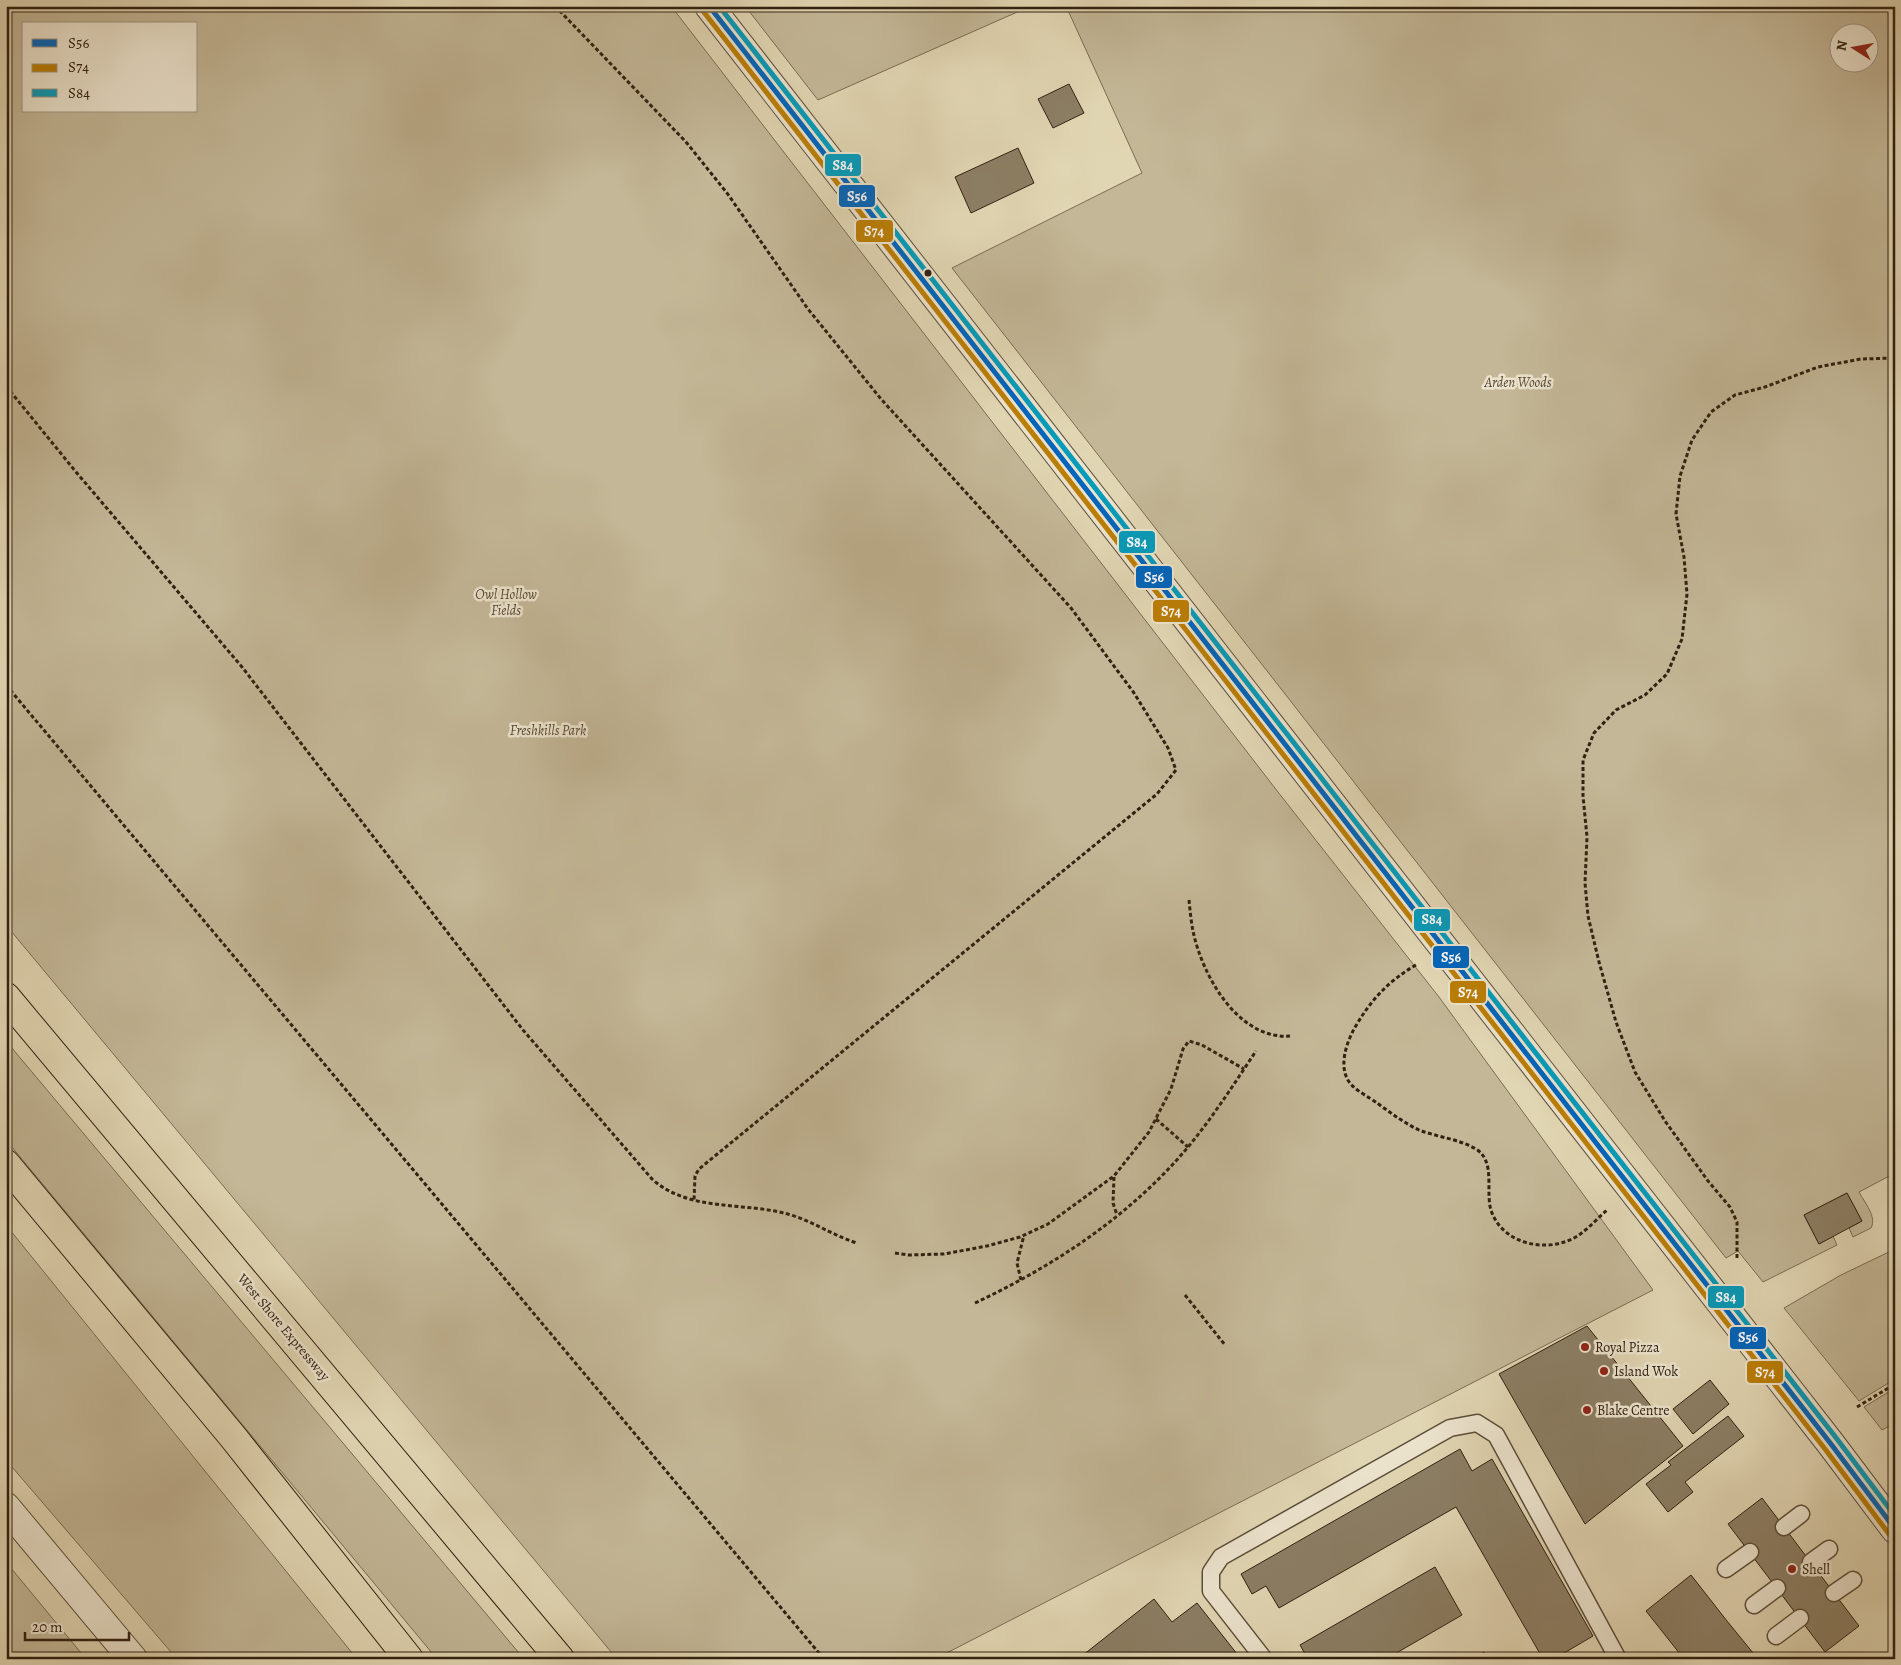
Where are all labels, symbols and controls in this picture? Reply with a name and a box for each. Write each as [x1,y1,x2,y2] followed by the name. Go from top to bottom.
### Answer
[22,22,198,112] legend
[1828,22,1878,72] north arrow
[68,33,89,53] text: S56
[1831,39,1852,52] text: N
[68,57,89,77] text: S74
[68,83,90,103] text: S84
[824,153,862,177] line badge: S84
[833,156,854,175] text: S84
[838,184,876,208] line badge: S56
[847,187,867,206] text: S56
[855,219,894,243] line badge: S74
[864,222,884,241] text: S74
[923,268,933,278] unlabelled marker
[1483,373,1552,392] park label: Arden Woods
[1118,530,1156,554] line badge: S84
[1127,533,1148,552] text: S84
[1135,565,1173,589] line badge: S56
[1144,568,1164,587] text: S56
[475,585,537,620] park label: Owl Hollow Fields
[1152,599,1190,623] line badge: S74
[1161,602,1181,621] text: S74
[510,721,586,740] park label: Freshkills Park
[1413,908,1451,932] line badge: S84
[1422,910,1443,929] text: S84
[1432,945,1470,969] line badge: S56
[1441,948,1461,967] text: S56
[1449,980,1487,1004] line badge: S74
[1458,983,1478,1002] text: S74
[232,1269,335,1386] street label: West Shore Expressway
[1707,1285,1745,1309] line badge: S84
[1716,1288,1737,1307] text: S84
[1729,1326,1767,1350] line badge: S56
[1738,1328,1758,1347] text: S56
[1595,1338,1660,1357] place label: Royal Pizza
[1579,1341,1591,1353] marker: Royal Pizza
[1746,1360,1784,1384] line badge: S74
[1614,1362,1678,1381] place label: Island Wok
[1755,1363,1775,1382] text: S74
[1598,1365,1610,1377] marker: Island Wok
[1597,1401,1670,1420] place label: Blake Centre
[1581,1404,1593,1416] marker: Blake Centre
[1802,1560,1830,1579] place label: Shell
[1786,1563,1798,1575] marker: Shell
[25,1610,129,1642] scale bar
[32,1617,63,1637] text: 20 m

